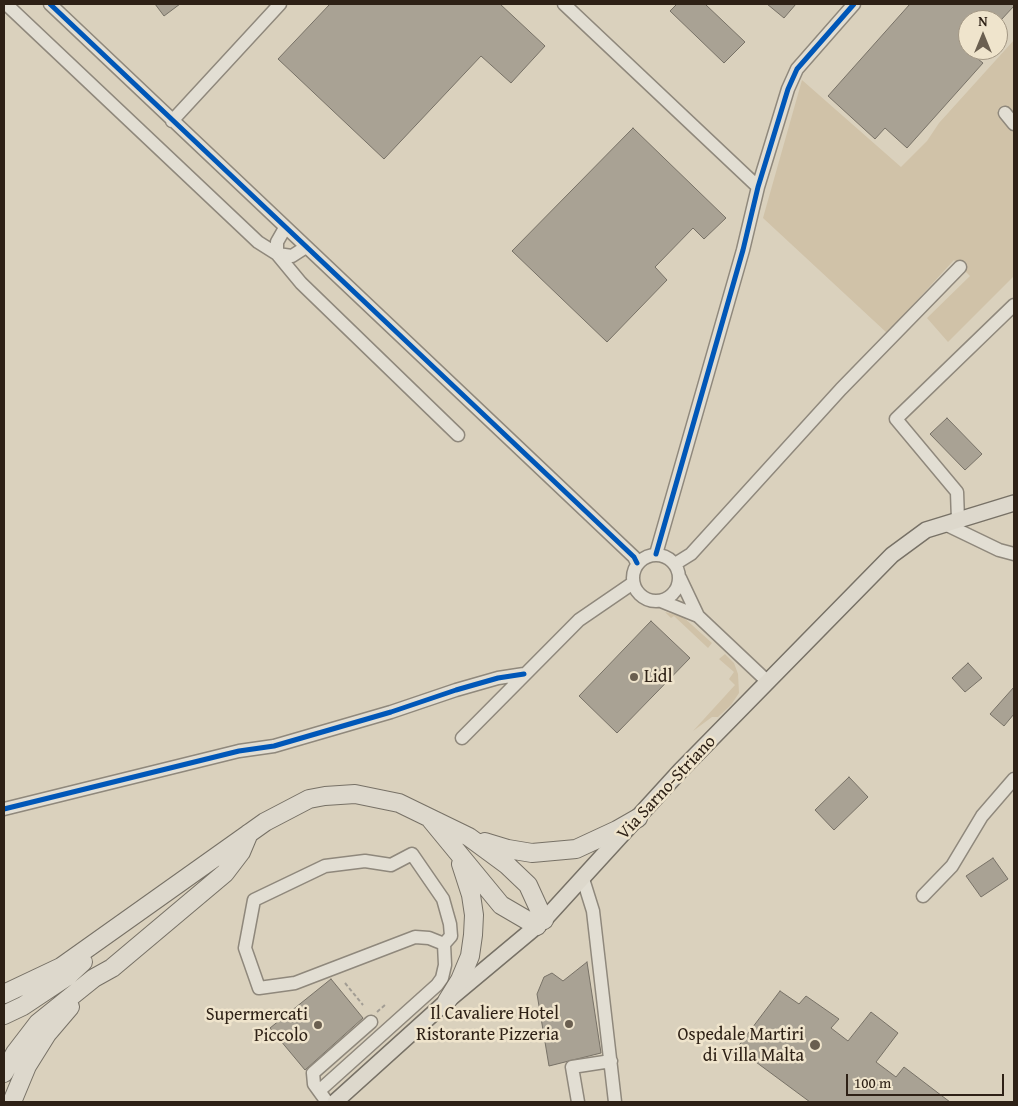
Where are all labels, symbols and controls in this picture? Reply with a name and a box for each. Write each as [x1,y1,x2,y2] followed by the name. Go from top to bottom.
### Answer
[958,10,1008,60] north arrow
[978,11,988,31] text: N
[644,666,672,688] place label: Lidl
[628,671,640,683] marker: Lidl
[613,731,721,845] street label: Via Sarno-Striano
[416,1003,559,1046] place label: Il Cavaliere Hotel Ristorante Pizzeria
[206,1004,308,1046] place label: Supermercati Piccolo
[563,1018,575,1030] marker: Il Cavaliere Hotel Ristorante Pizzeria
[312,1019,324,1031] marker: Supermercati Piccolo
[678,1024,804,1066] place label: Ospedale Martiri di Villa Malta
[808,1038,822,1052] marker: Ospedale Martiri di Villa Malta
[848,1064,1006,1096] scale bar
[854,1072,891,1093] text: 100 m

